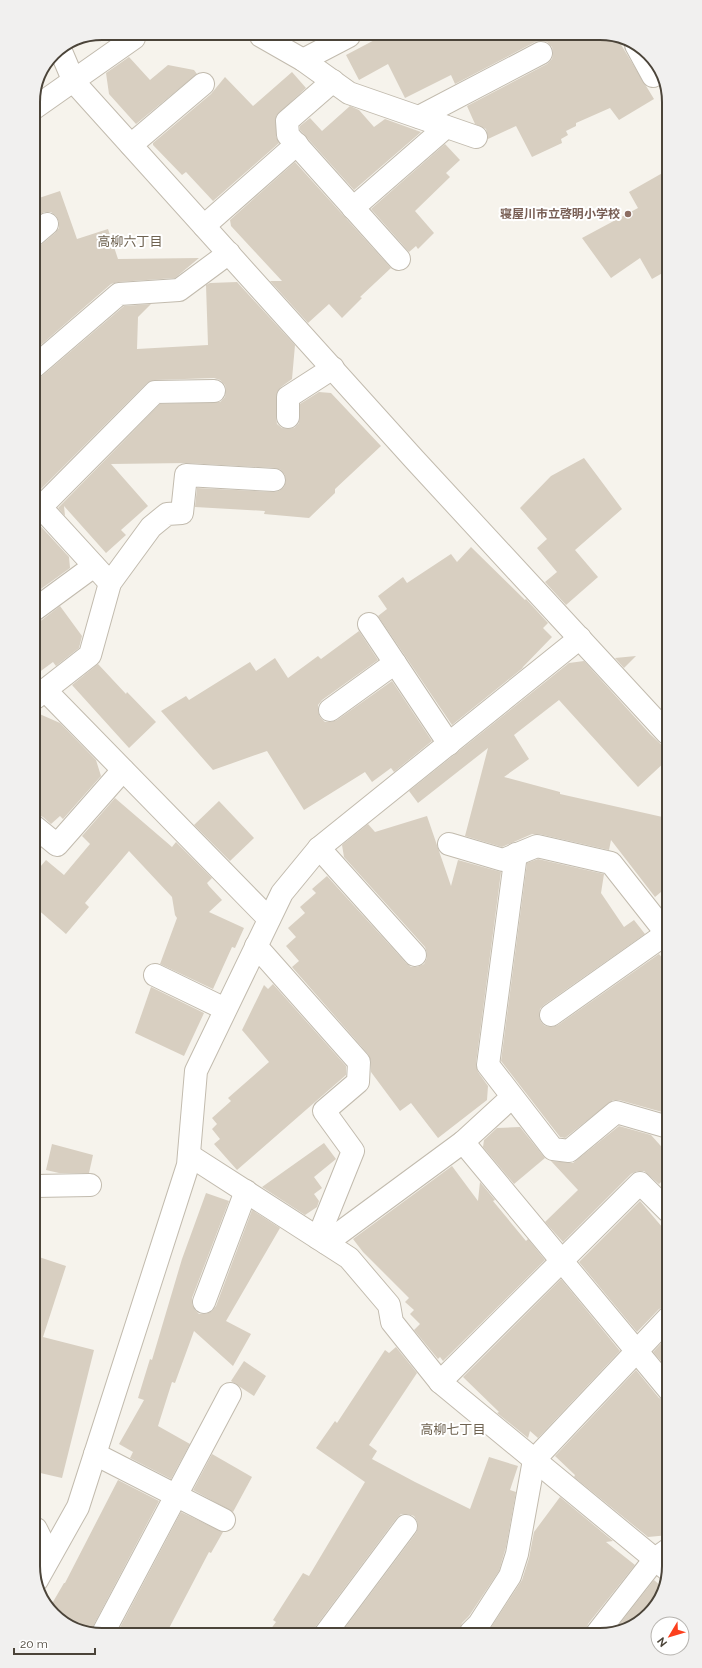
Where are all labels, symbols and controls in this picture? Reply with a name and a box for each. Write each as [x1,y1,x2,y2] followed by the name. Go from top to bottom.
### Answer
[500,207,620,221] place label: 寝屋川市立啓明小学校
[623,209,633,219] marker: 寝屋川市立啓明小学校
[97,234,163,249] district label: 高柳六丁目
[420,1422,486,1437] district label: 高柳七丁目
[650,1616,690,1656] north arrow
[14,1630,95,1656] scale bar
[655,1635,670,1649] text: N
[20,1637,48,1651] text: 20 m

